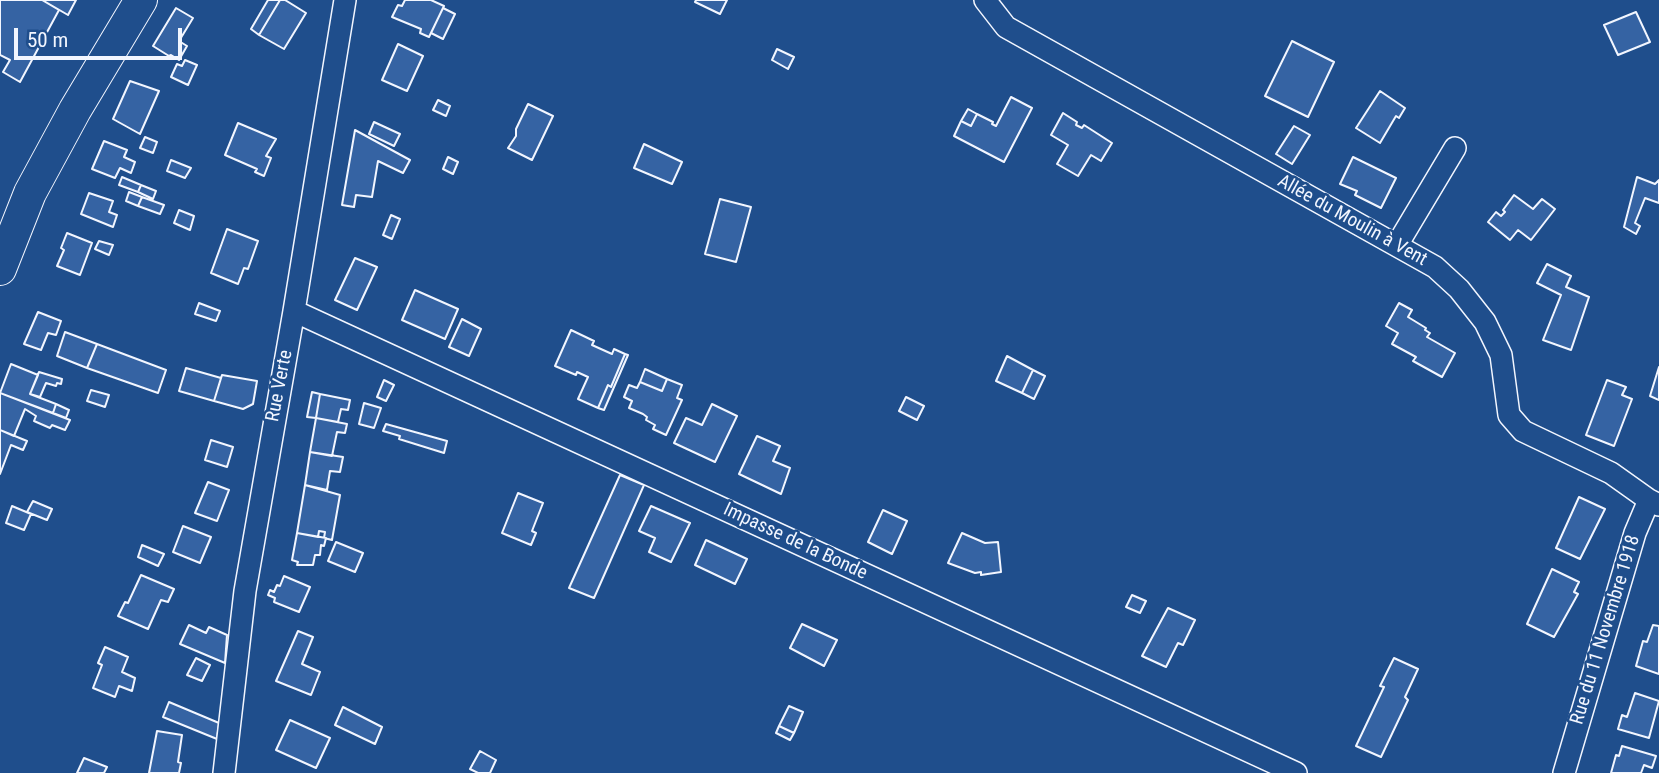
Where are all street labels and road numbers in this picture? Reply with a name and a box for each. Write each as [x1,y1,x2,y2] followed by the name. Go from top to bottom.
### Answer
[1273,170,1431,272] street label: Allée du Moulin à Vent
[262,348,298,424] street label: Rue Verte
[719,499,871,585] street label: Impasse de la Bonde
[1566,533,1646,727] street label: Rue du 11 Novembre 1918

